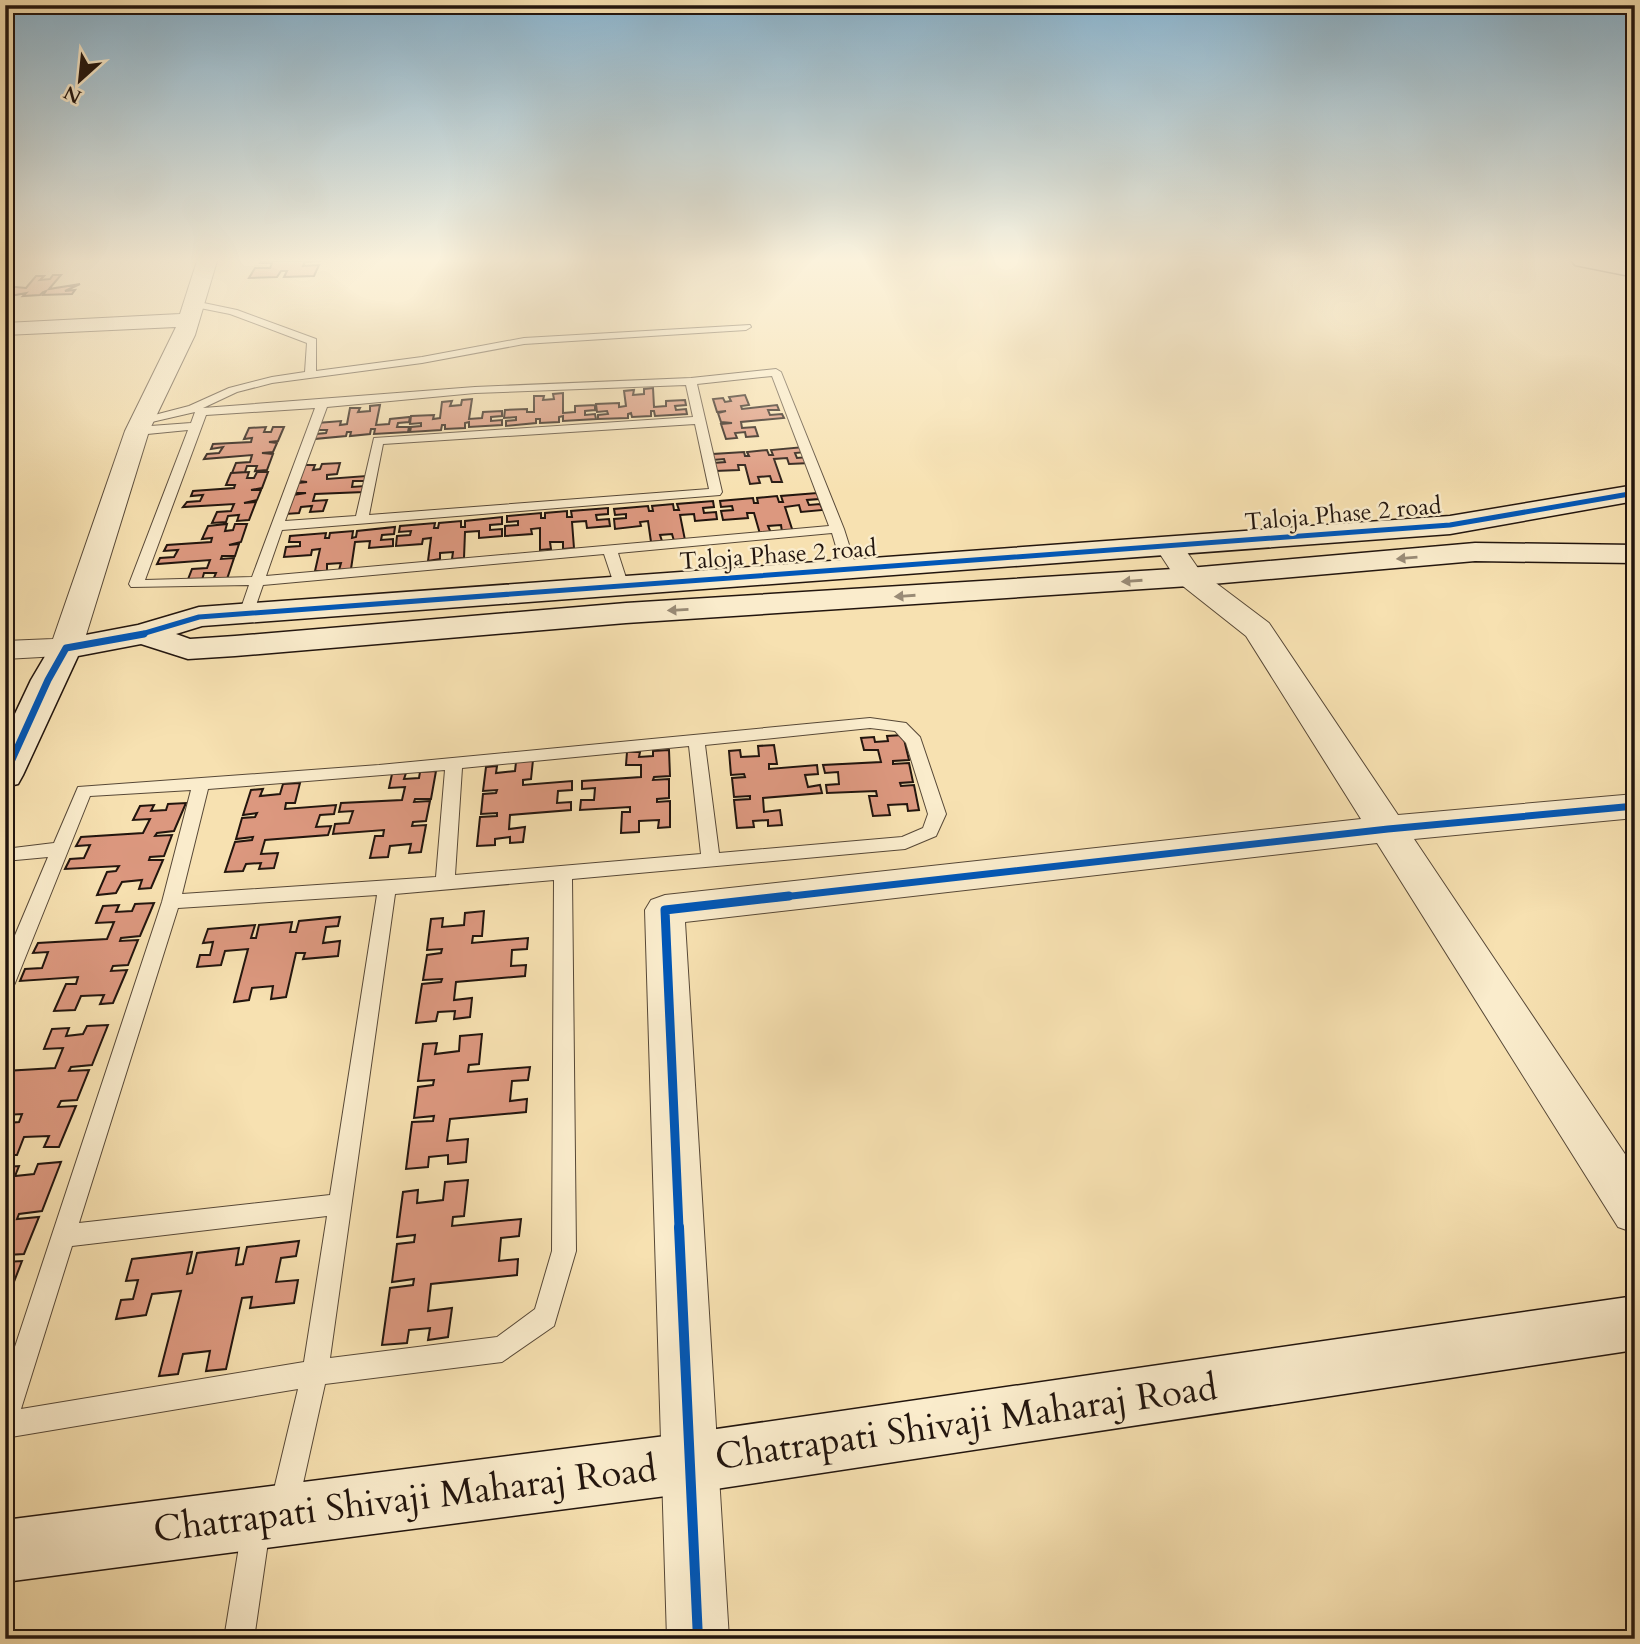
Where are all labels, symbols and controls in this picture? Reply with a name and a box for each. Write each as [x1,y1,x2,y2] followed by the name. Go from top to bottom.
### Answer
[46,46,116,116] north arrow
[59,79,86,110] text: N
[1243,489,1443,539] street label: Taloja Phase 2 road
[678,532,878,578] street label: Taloja Phase 2 road
[1396,553,1418,564] one-way arrow
[1120,576,1142,587] one-way arrow
[894,591,916,602] one-way arrow
[666,604,688,615] one-way arrow
[712,1362,1221,1482] street label: Chatrapati Shivaji Maharaj Road
[151,1443,660,1555] street label: Chatrapati Shivaji Maharaj Road

